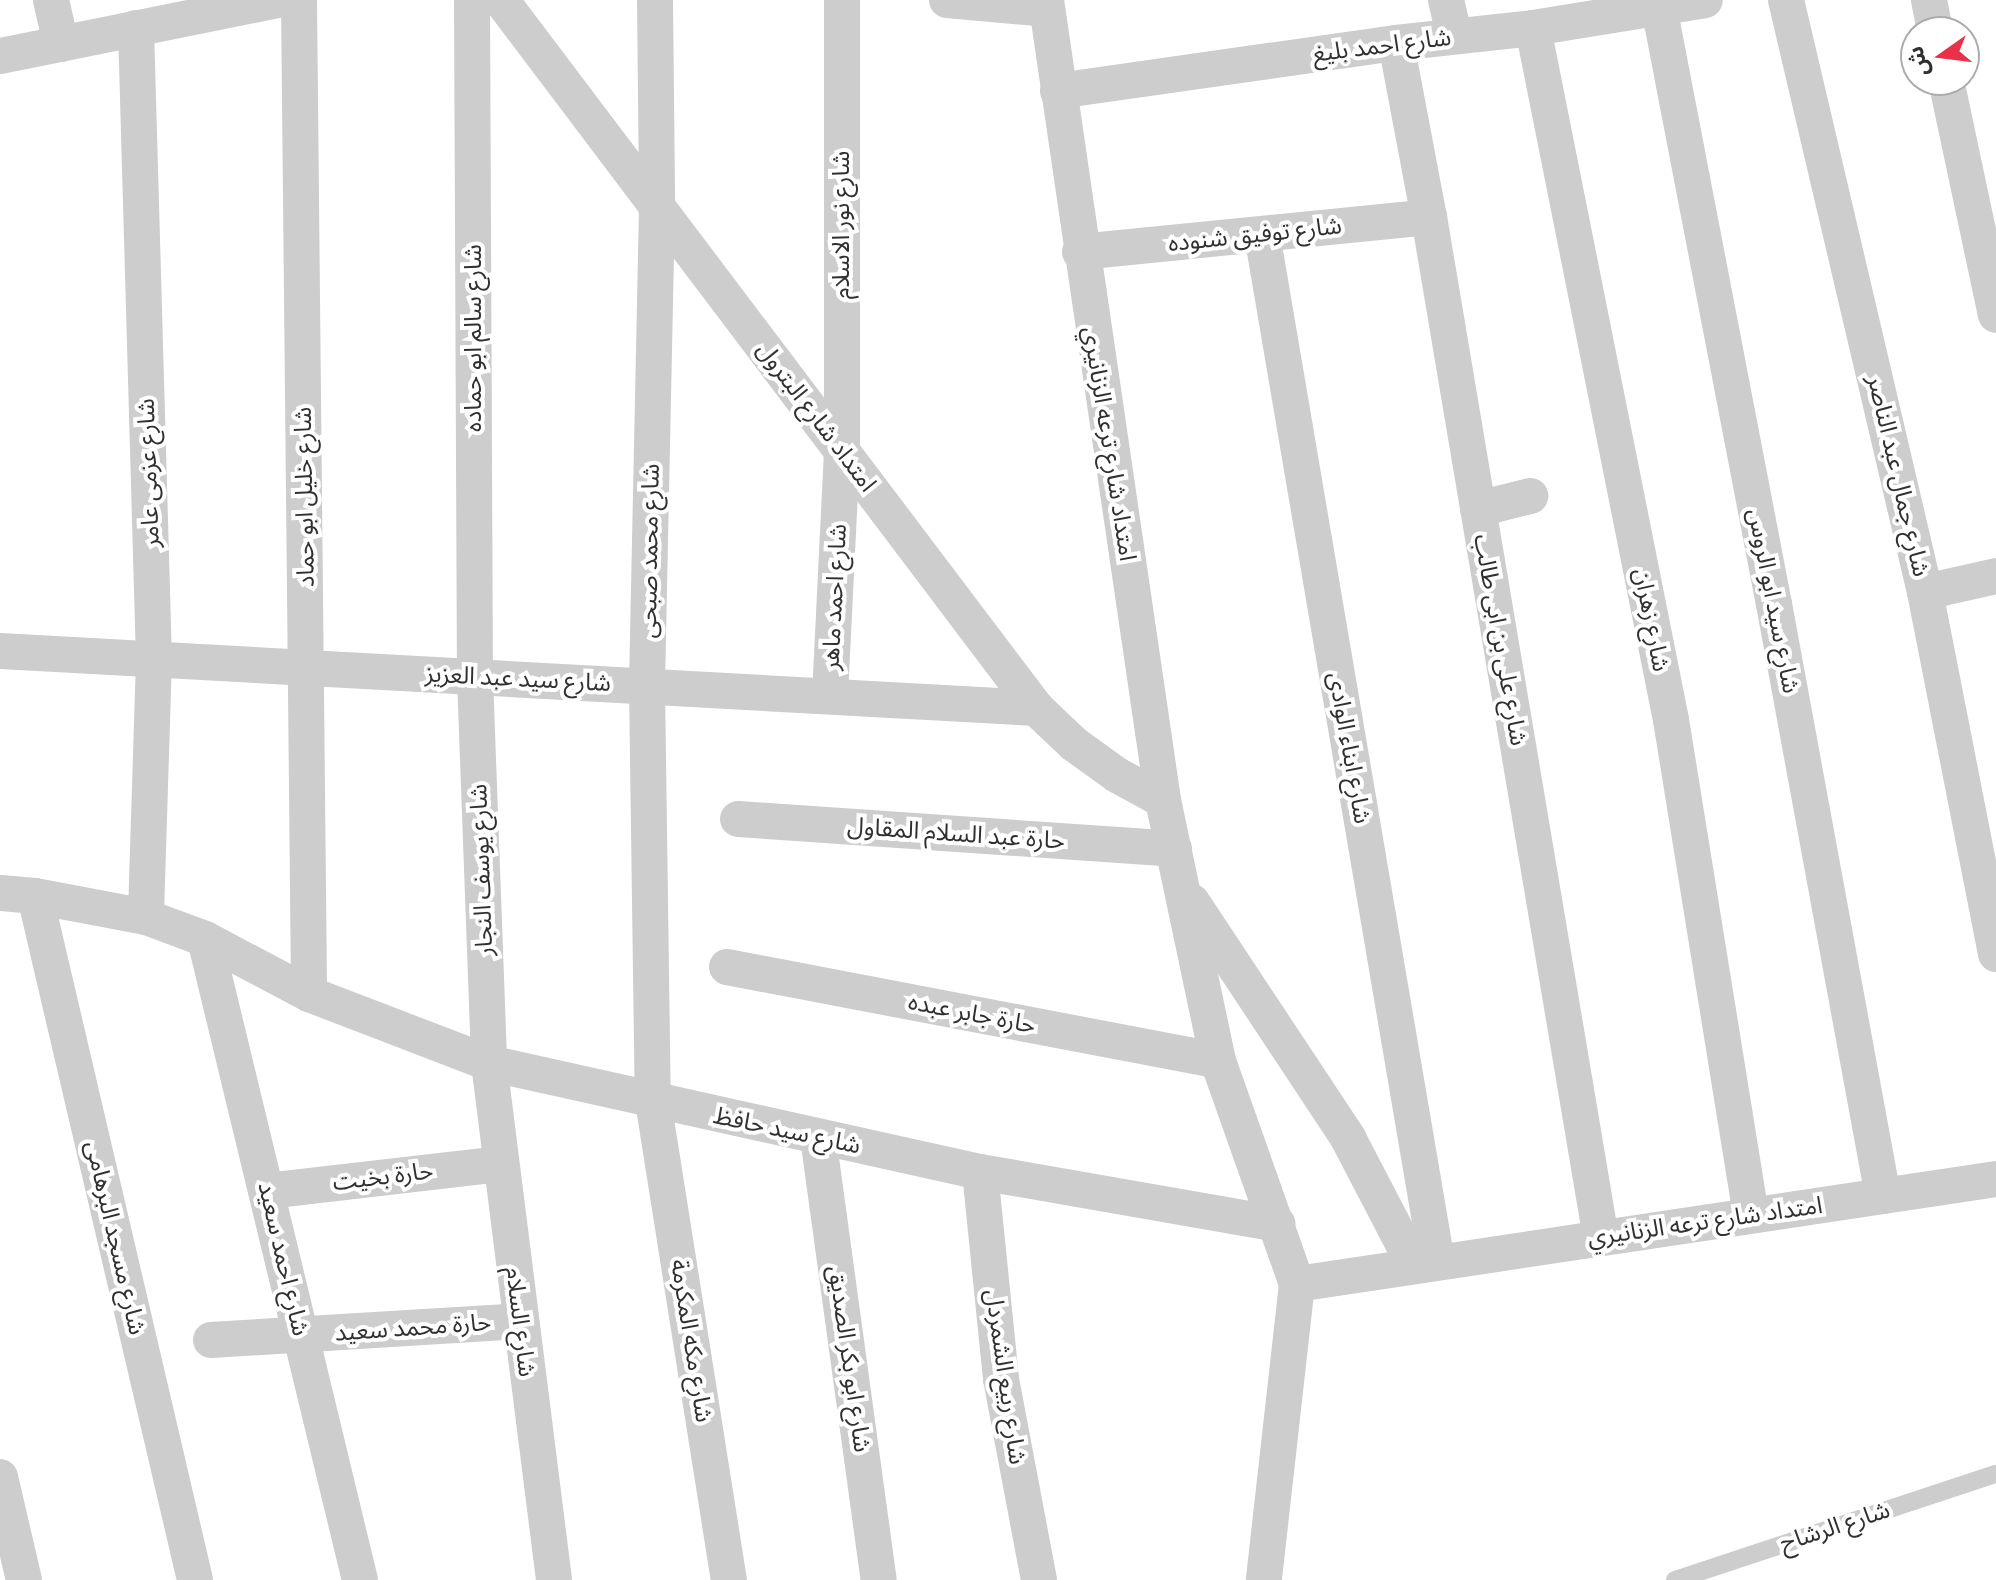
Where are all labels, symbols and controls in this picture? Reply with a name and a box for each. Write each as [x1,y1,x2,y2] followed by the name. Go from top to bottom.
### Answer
[1900,16,1980,96] north arrow
[1311,23,1453,69] street label: شارع احمد بليغ
[1901,44,1935,79] text: ش
[828,151,856,299] street label: شارع نور الاسلام
[1167,212,1343,258] street label: شارع توفيق شنوده
[460,244,488,432] street label: شارع سالم ابو حماده
[1076,325,1142,563] street label: امتداد شارع ترعه الزنانيري
[750,336,882,498] street label: امتداد شارع البترول
[1861,373,1935,579] street label: شارع جمال عبد الناصر
[132,398,166,548] street label: شارع عزمى عامر
[289,407,321,587] street label: شارع خليل ابو حماد
[634,463,666,639] street label: شارع محمد صبحى
[1741,506,1805,696] street label: شارع سيد ابو الروس
[817,523,853,671] street label: شارع احمد ماهر
[1467,532,1533,748] street label: شارع على بن ابى طالب
[1627,566,1675,674] street label: شارع زهران
[424,660,612,698] street label: شارع سيد عبد العزيز
[1322,670,1376,826] street label: شارع ابناء الوادى
[465,783,499,957] street label: شارع يوسف النجار
[846,812,1066,856] street label: حارة عبد السلام المقاول
[906,988,1038,1040] street label: حارة جابر عبده
[711,1101,863,1161] street label: شارع سيد حافظ
[79,1138,151,1338] street label: شارع مسجد البرهامى
[331,1157,435,1197] street label: حارة بخيت
[251,1179,315,1339] street label: شارع احمد سعيد
[1586,1191,1824,1253] street label: امتداد شارع ترعه الزنانيري
[664,1257,718,1425] street label: شارع مكه المكرمة
[822,1264,876,1454] street label: شارع ابو بكر الصديق
[499,1265,541,1379] street label: شارع السلام
[978,1287,1032,1467] street label: شارع ربيع الشمردل
[334,1308,492,1348] street label: حارة محمد سعيد
[1776,1496,1894,1558] street label: شارع الرشاح

